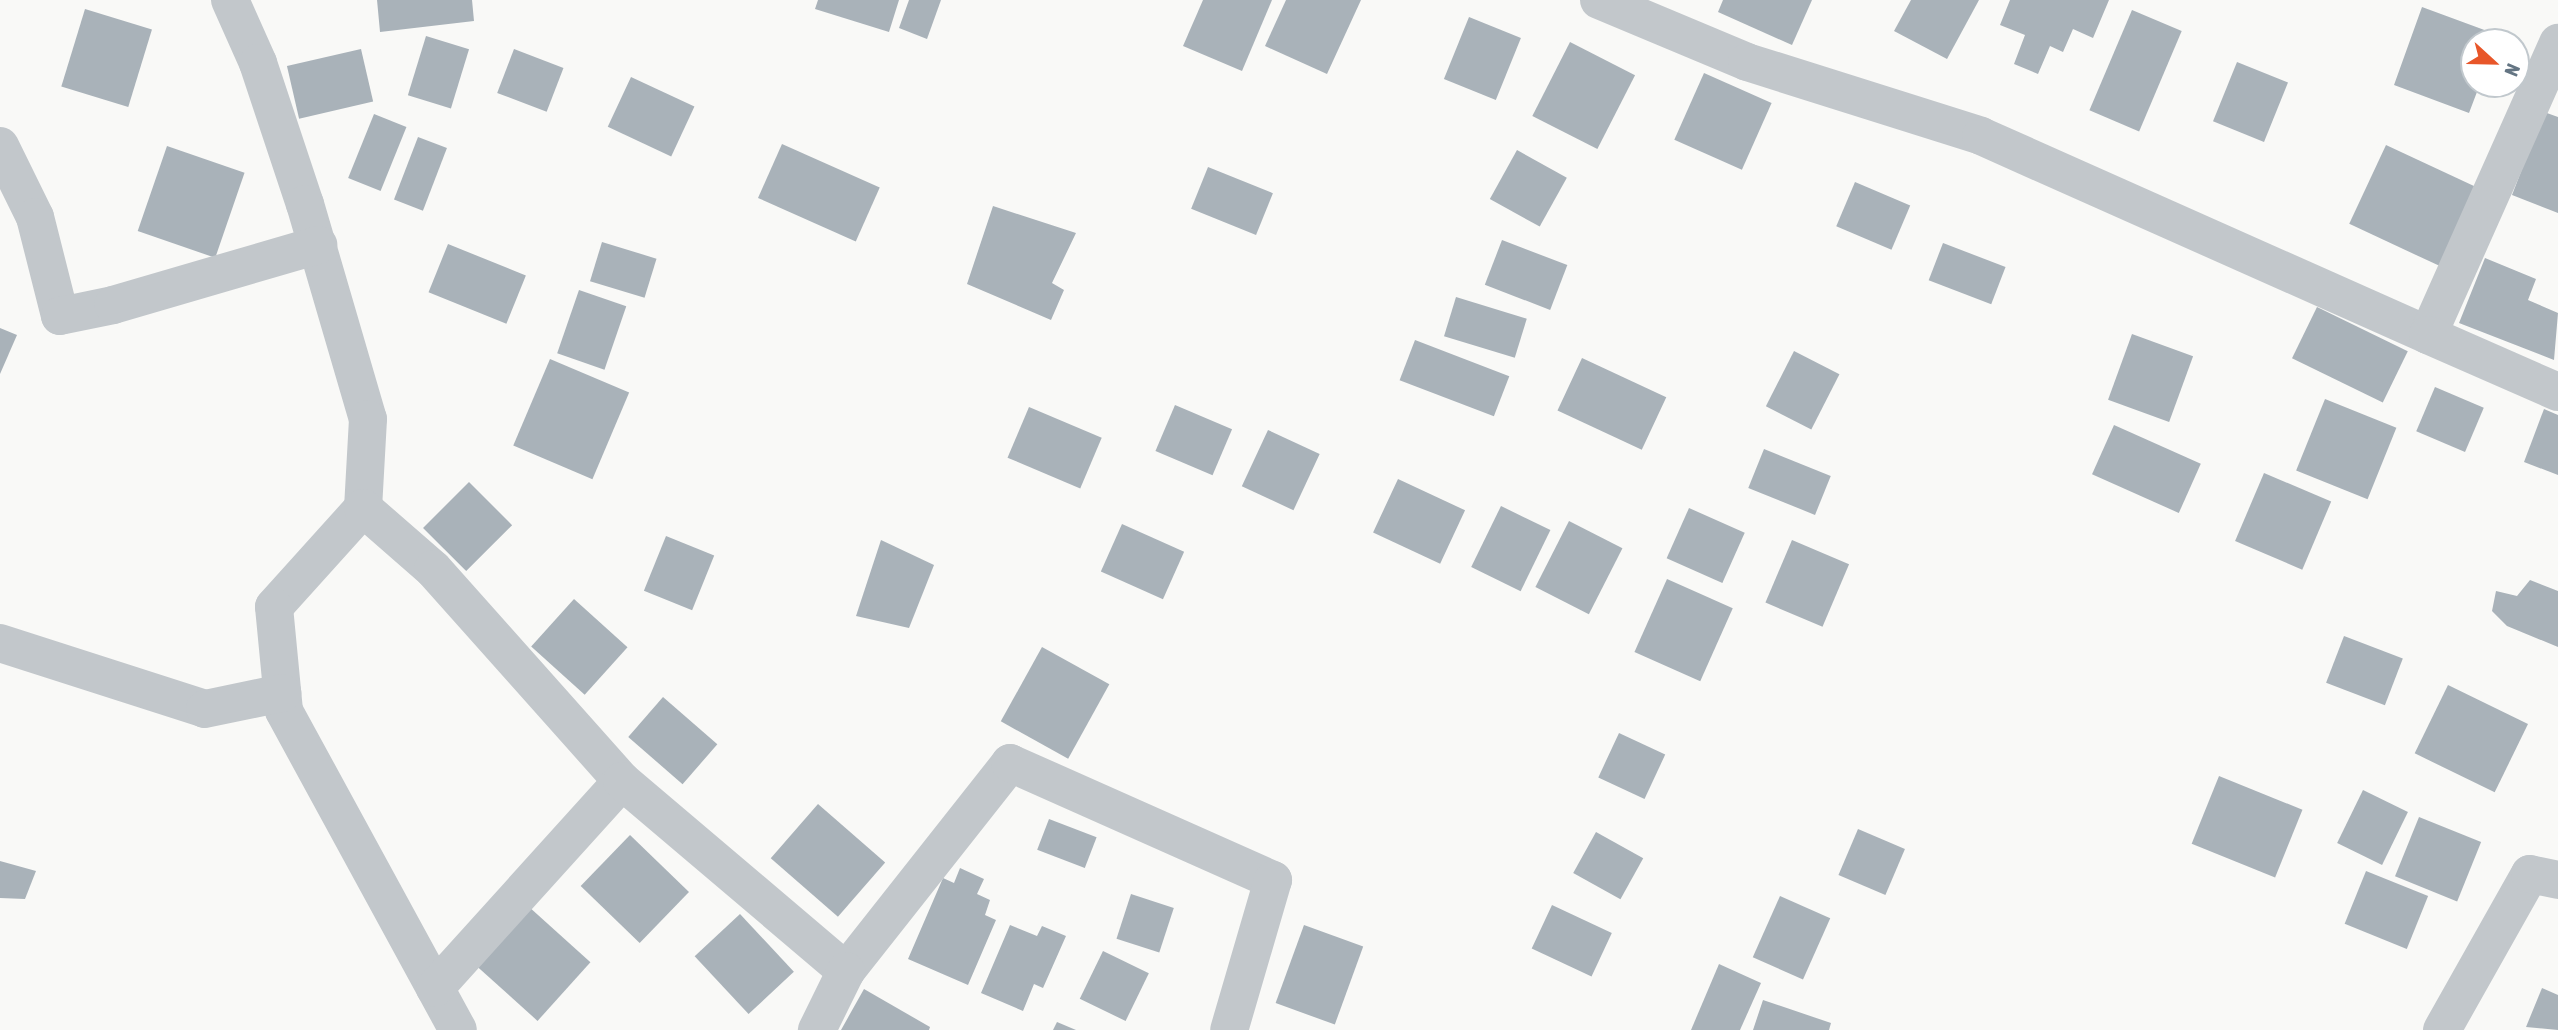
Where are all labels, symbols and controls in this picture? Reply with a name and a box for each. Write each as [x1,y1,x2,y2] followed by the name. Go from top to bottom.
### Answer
[2460,28,2530,98] north arrow
[2500,61,2525,79] text: N

